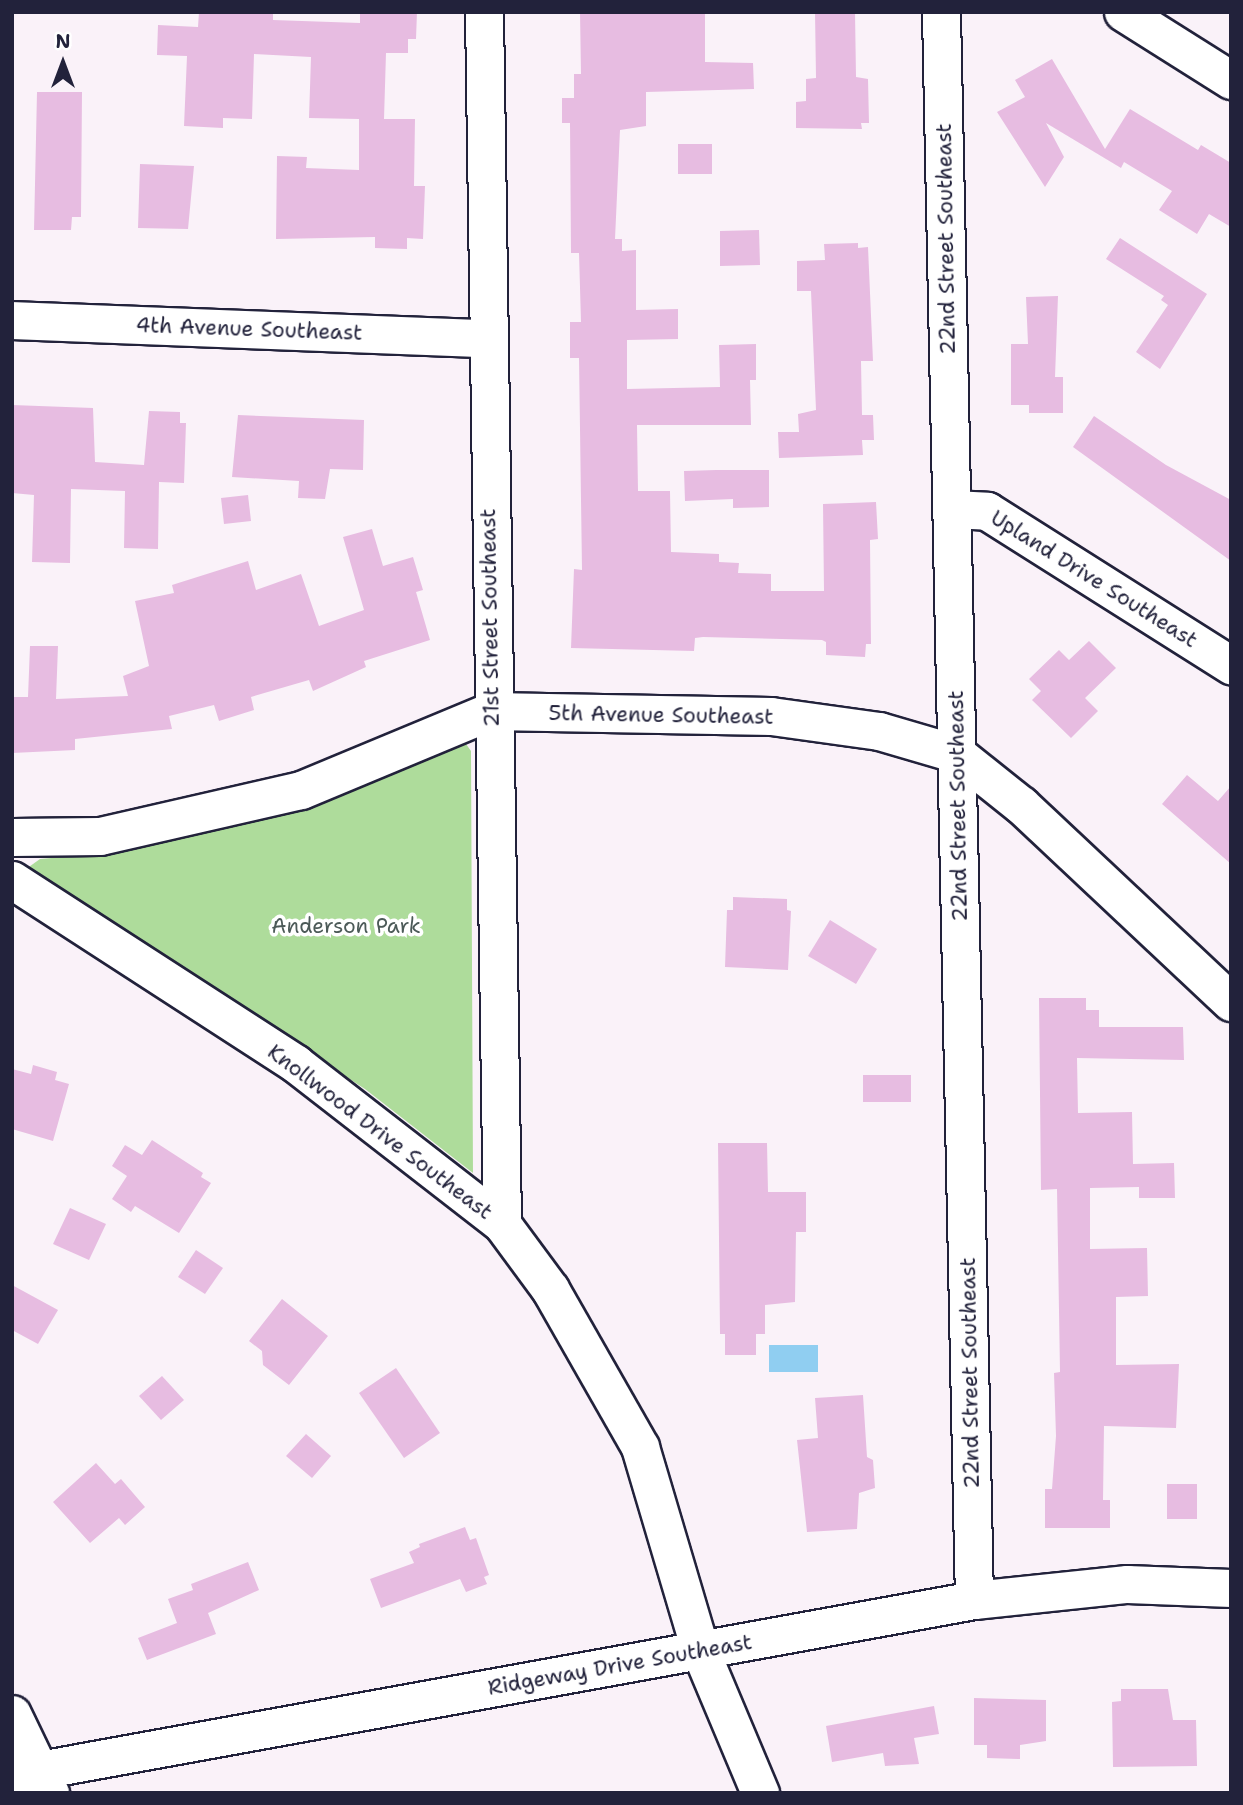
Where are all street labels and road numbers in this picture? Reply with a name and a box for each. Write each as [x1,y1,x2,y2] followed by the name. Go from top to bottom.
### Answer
[931,123,961,355] street label: 22nd Street Southeast
[135,312,363,346] street label: 4th Avenue Southeast
[986,505,1202,653] street label: Upland Drive Southeast
[475,509,505,727] street label: 21st Street Southeast
[943,690,973,922] street label: 22nd Street Southeast
[548,700,774,730] street label: 5th Avenue Southeast
[263,1039,497,1225] street label: Knollwood Drive Southeast
[955,1257,985,1489] street label: 22nd Street Southeast
[486,1629,754,1701] street label: Ridgeway Drive Southeast

